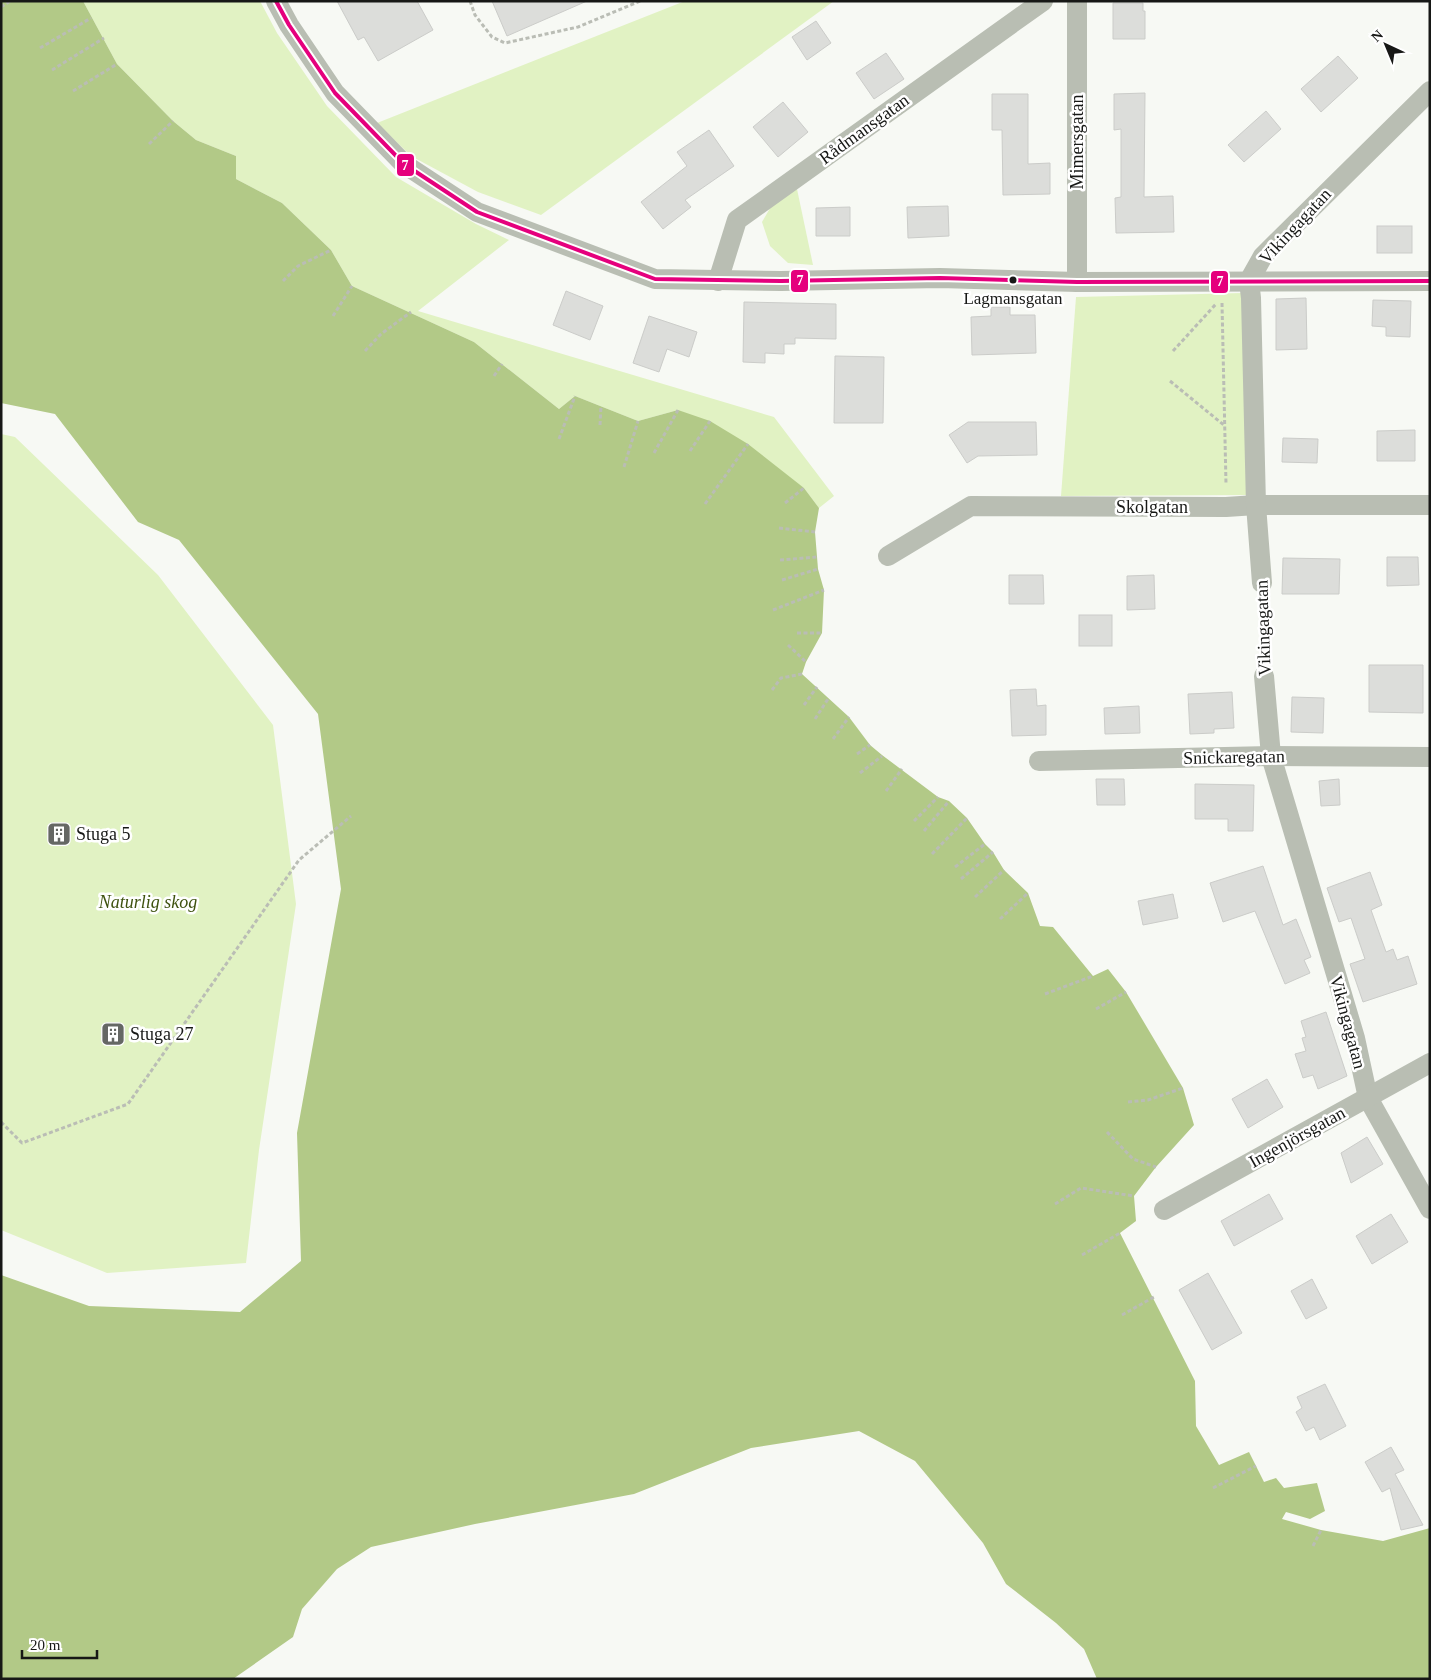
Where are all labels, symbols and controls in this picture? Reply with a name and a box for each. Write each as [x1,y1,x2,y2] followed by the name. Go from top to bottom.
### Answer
[1361,20,1411,70] north arrow
[1368,27,1386,45] text: N
[815,90,913,168] street label: Rådmansgatan
[1067,95,1087,189] street label: Mimersgatan
[396,153,415,177] line badge: 7
[402,158,409,173] text: 7
[1255,184,1335,268] street label: Vikingagatan
[790,269,809,293] line badge: 7
[1210,270,1229,294] line badge: 7
[797,273,804,288] text: 7
[1217,274,1224,289] text: 7
[1008,275,1018,285] marker: Lagmansgatan
[963,289,1063,308] place label: Lagmansgatan
[1116,497,1188,517] street label: Skolgatan
[1251,580,1275,676] street label: Vikingagatan
[1183,746,1285,768] street label: Snickaregatan
[46,821,72,847] building icon: Stuga 5
[76,824,131,844] place label: Stuga 5
[98,892,197,912] park label: Naturlig skog
[1326,973,1370,1071] street label: Vikingagatan
[100,1021,126,1047] building icon: Stuga 27
[130,1024,194,1044] place label: Stuga 27
[1245,1102,1349,1172] street label: Ingenjörsgatan
[22,1628,98,1660] scale bar
[30,1637,61,1653] text: 20 m

